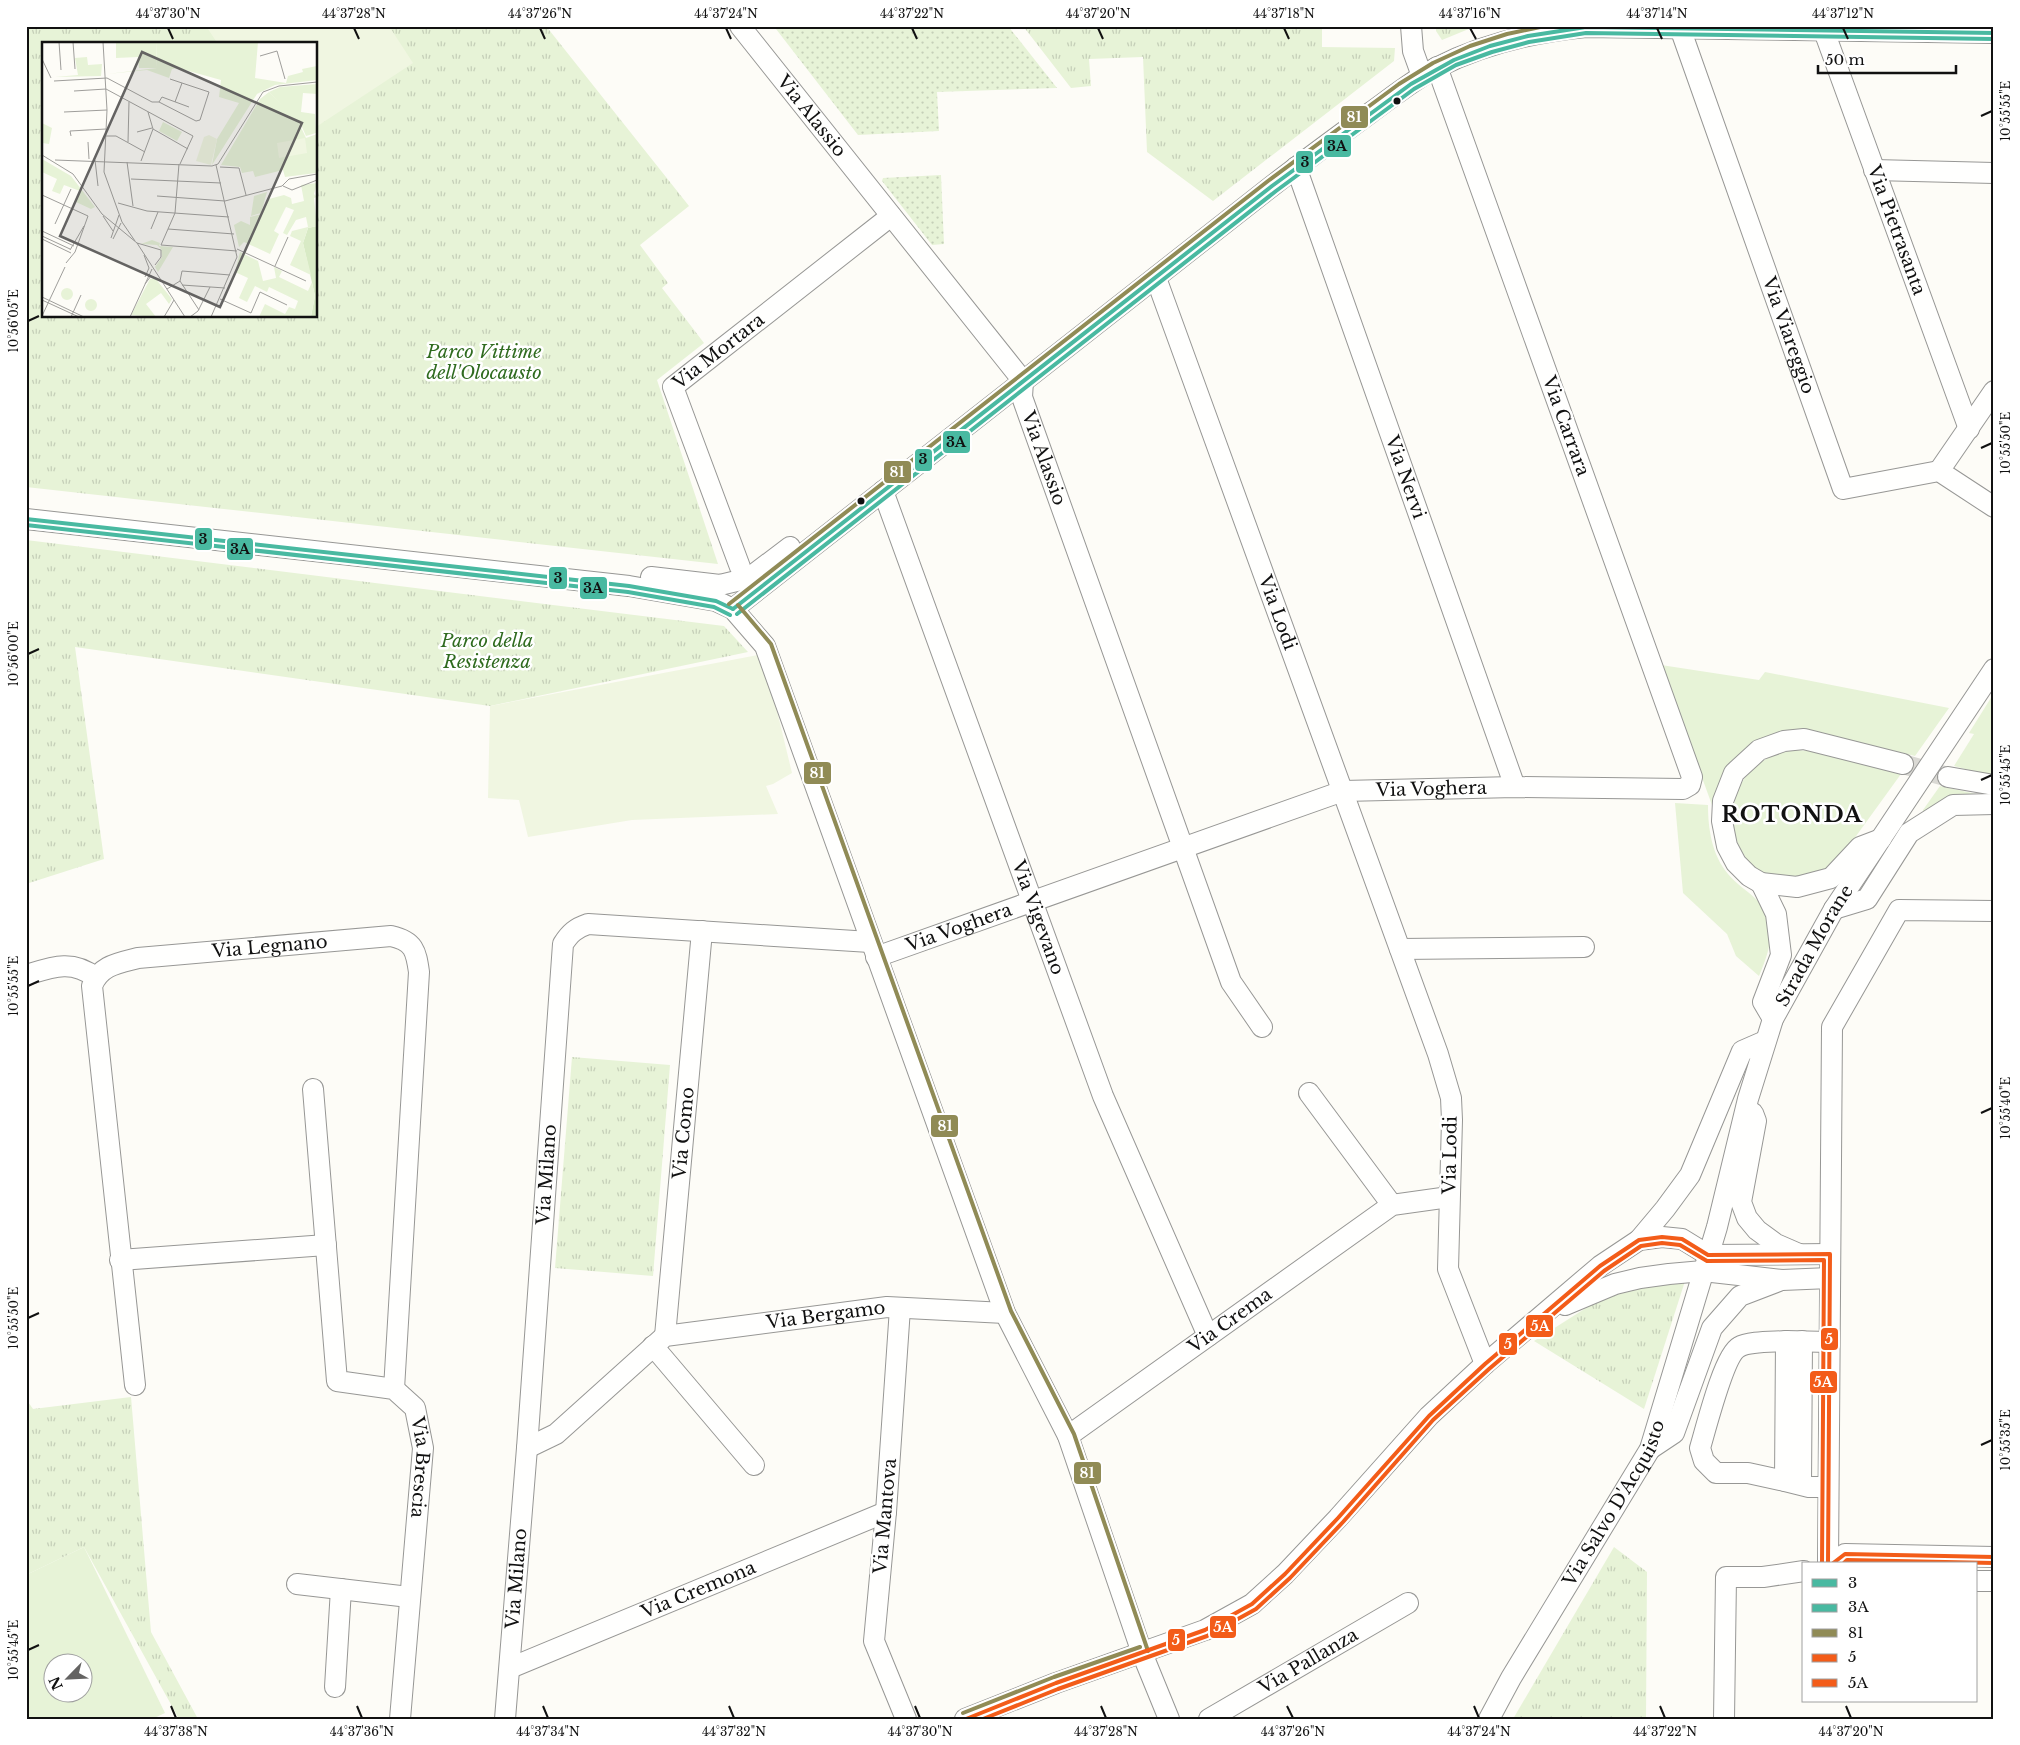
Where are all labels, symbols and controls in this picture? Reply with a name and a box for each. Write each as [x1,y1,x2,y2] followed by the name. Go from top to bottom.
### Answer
[135,6,201,21] text: 44°37'30"N
[322,6,386,21] text: 44°37'28"N
[508,6,572,21] text: 44°37'26"N
[694,6,758,21] text: 44°37'24"N
[880,6,944,21] text: 44°37'22"N
[1065,6,1131,21] text: 44°37'20"N
[1253,6,1315,21] text: 44°37'18"N
[1439,6,1501,21] text: 44°37'16"N
[1626,6,1688,21] text: 44°37'14"N
[1812,6,1874,21] text: 44°37'12"N
[42,42,318,318] inset map
[1818,42,1955,74] scale bar
[1825,50,1865,69] text: 50 m
[772,70,851,161] street label: Via Alassio
[1998,80,2013,141] text: 10°55'55"E
[1392,96,1402,106] unlabelled marker
[1340,105,1369,129] line badge: 81
[1347,108,1362,126] text: 81
[1323,134,1352,158] line badge: 3A
[1327,137,1348,155] text: 3A
[1295,150,1314,174] line badge: 3
[1301,153,1310,171] text: 3
[1863,161,1930,298] street label: Via Pietrasanta
[1758,273,1819,397] street label: Via Viareggio
[6,289,21,353] text: 10°56'05"E
[668,309,769,394] street label: Via Mortara
[426,341,542,384] park label: Parco Vittime dell'Olocausto
[1537,372,1594,479] street label: Via Carrara
[1017,407,1071,508] street label: Via Alassio
[1998,412,2013,474] text: 10°55'50"E
[942,430,971,454] line badge: 3A
[1380,432,1430,522] street label: Via Nervi
[946,433,967,451] text: 3A
[914,448,933,472] line badge: 3
[919,450,928,468] text: 3
[883,460,912,484] line badge: 81
[890,463,905,481] text: 81
[856,496,866,506] unlabelled marker
[194,527,213,551] line badge: 3
[199,530,208,548] text: 3
[226,537,254,561] line badge: 3A
[230,540,251,558] text: 3A
[548,566,568,590] line badge: 3
[554,569,563,587] text: 3
[1254,571,1301,653] street label: Via Lodi
[579,576,608,600] line badge: 3A
[583,579,604,597] text: 3A
[6,621,21,687] text: 10°56'00"E
[440,630,533,673] park label: Parco della Resistenza
[1998,744,2013,805] text: 10°55'45"E
[803,761,832,785] line badge: 81
[810,764,825,782] text: 81
[1375,777,1487,801] street label: Via Voghera
[1721,801,1863,828] district label: ROTONDA
[1007,856,1069,978] street label: Via Vigevano
[1771,881,1858,1010] street label: Strada Morane
[902,899,1015,957] street label: Via Voghera
[210,931,328,963] street label: Via Legnano
[6,955,21,1016] text: 10°55'55"E
[1998,1077,2013,1139] text: 10°55'40"E
[668,1086,699,1181] street label: Via Como
[930,1114,959,1138] line badge: 81
[1438,1116,1462,1195] street label: Via Lodi
[938,1117,953,1135] text: 81
[532,1124,561,1227] street label: Via Milano
[1183,1283,1276,1358] street label: Via Crema
[6,1287,21,1349] text: 10°55'50"E
[764,1296,887,1334] street label: Via Bergamo
[1525,1314,1554,1338] line badge: 5A
[1530,1317,1550,1335] text: 5A
[1820,1327,1839,1351] line badge: 5
[1825,1330,1833,1348] text: 5
[1498,1332,1518,1356] line badge: 5
[1504,1335,1512,1353] text: 5
[1809,1370,1838,1394] line badge: 5A
[1813,1373,1833,1391] text: 5A
[1998,1409,2013,1471] text: 10°55'35"E
[406,1414,434,1519] street label: Via Brescia
[1558,1417,1669,1591] street label: Via Salvo D'Acquisto
[869,1457,901,1576] street label: Via Mantova
[1073,1461,1102,1485] line badge: 81
[1080,1464,1095,1482] text: 81
[501,1527,531,1631] street label: Via Milano
[637,1556,759,1624] street label: Via Cremona
[1802,1562,1978,1702] legend
[1848,1573,1857,1592] text: 3
[1848,1597,1869,1616] text: 3A
[1209,1615,1237,1639] line badge: 5A
[1213,1618,1233,1636] text: 5A
[6,1619,21,1680] text: 10°55'45"E
[1848,1623,1864,1642] text: 81
[1254,1624,1362,1699] street label: Via Pallanza
[1167,1628,1186,1652] line badge: 5
[1172,1631,1180,1649] text: 5
[1848,1647,1857,1666] text: 5
[42,1652,92,1702] north arrow
[1848,1673,1869,1692] text: 5A
[45,1674,67,1693] text: N
[144,1724,208,1739] text: 44°37'38"N
[330,1724,394,1739] text: 44°37'36"N
[516,1724,580,1739] text: 44°37'34"N
[702,1724,766,1739] text: 44°37'32"N
[887,1724,953,1739] text: 44°37'30"N
[1074,1724,1138,1739] text: 44°37'28"N
[1261,1724,1325,1739] text: 44°37'26"N
[1447,1724,1511,1739] text: 44°37'24"N
[1633,1724,1697,1739] text: 44°37'22"N
[1818,1724,1884,1739] text: 44°37'20"N

